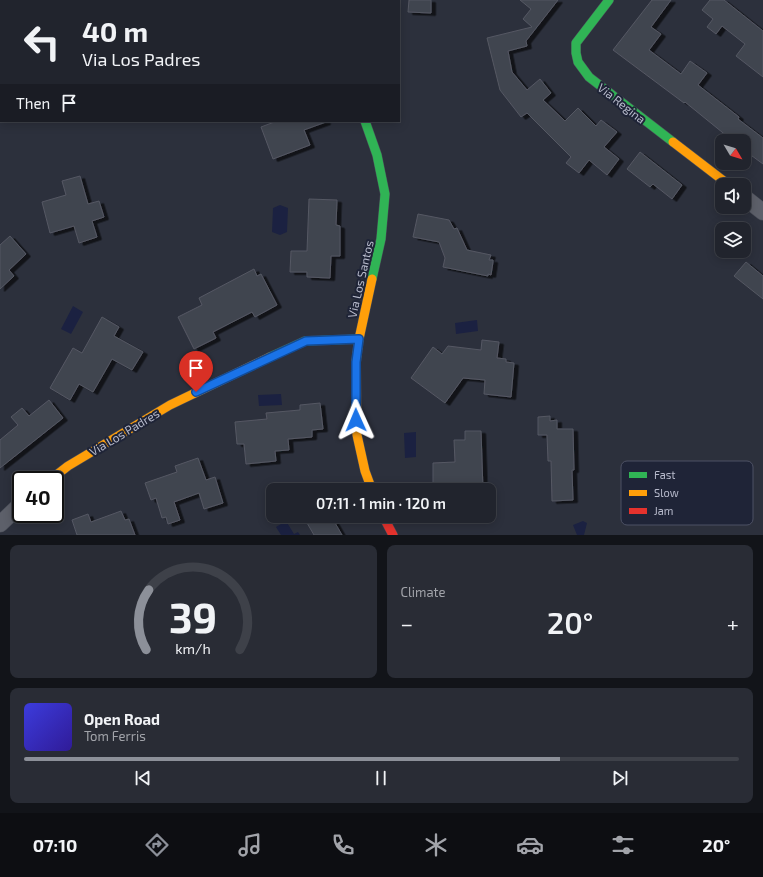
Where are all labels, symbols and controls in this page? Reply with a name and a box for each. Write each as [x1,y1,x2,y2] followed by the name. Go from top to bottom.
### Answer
[82,14,148,48] text: 40 m
[16,16,68,68] icon: left
[82,48,200,70] text: Via Los Padres
[595,80,649,126] street label: Via Regina
[58,92,80,114] icon: arrive
[16,94,50,112] text: Then
[715,134,751,170] north arrow
[715,134,751,258] map controls
[715,178,751,214] button: sound
[715,222,751,258] button: layers
[344,239,376,319] street label: Via Los Santos
[179,351,213,392] pin
[185,357,207,379] icon: arrive
[335,399,377,441] position arrow
[87,406,161,458] street label: Via Los Padres
[621,461,753,525] legend
[654,468,676,481] text: Fast
[12,471,64,523] speed limit sign: 40
[654,486,679,499] text: Slow
[316,494,446,512] text: 07:11 · 1 min · 120 m
[654,504,673,517] text: Jam
[401,584,445,600] text: Climate
[169,590,217,640] text: 39
[547,604,593,640] text: 20°
[401,610,413,636] text: −
[727,610,739,636] text: +
[176,639,211,656] text: km/h
[84,710,160,728] text: Open Road
[84,728,146,744] text: Tom Ferris
[132,767,154,789] icon: previous
[370,767,392,789] icon: pause
[609,767,631,789] icon: next
[143,831,171,859] icon: directions
[236,831,264,859] icon: music
[329,831,357,859] icon: phone
[422,831,450,859] icon: climate
[516,831,544,859] icon: car
[609,831,637,859] icon: filters
[33,834,77,856] text: 07:10
[702,834,730,856] text: 20°

